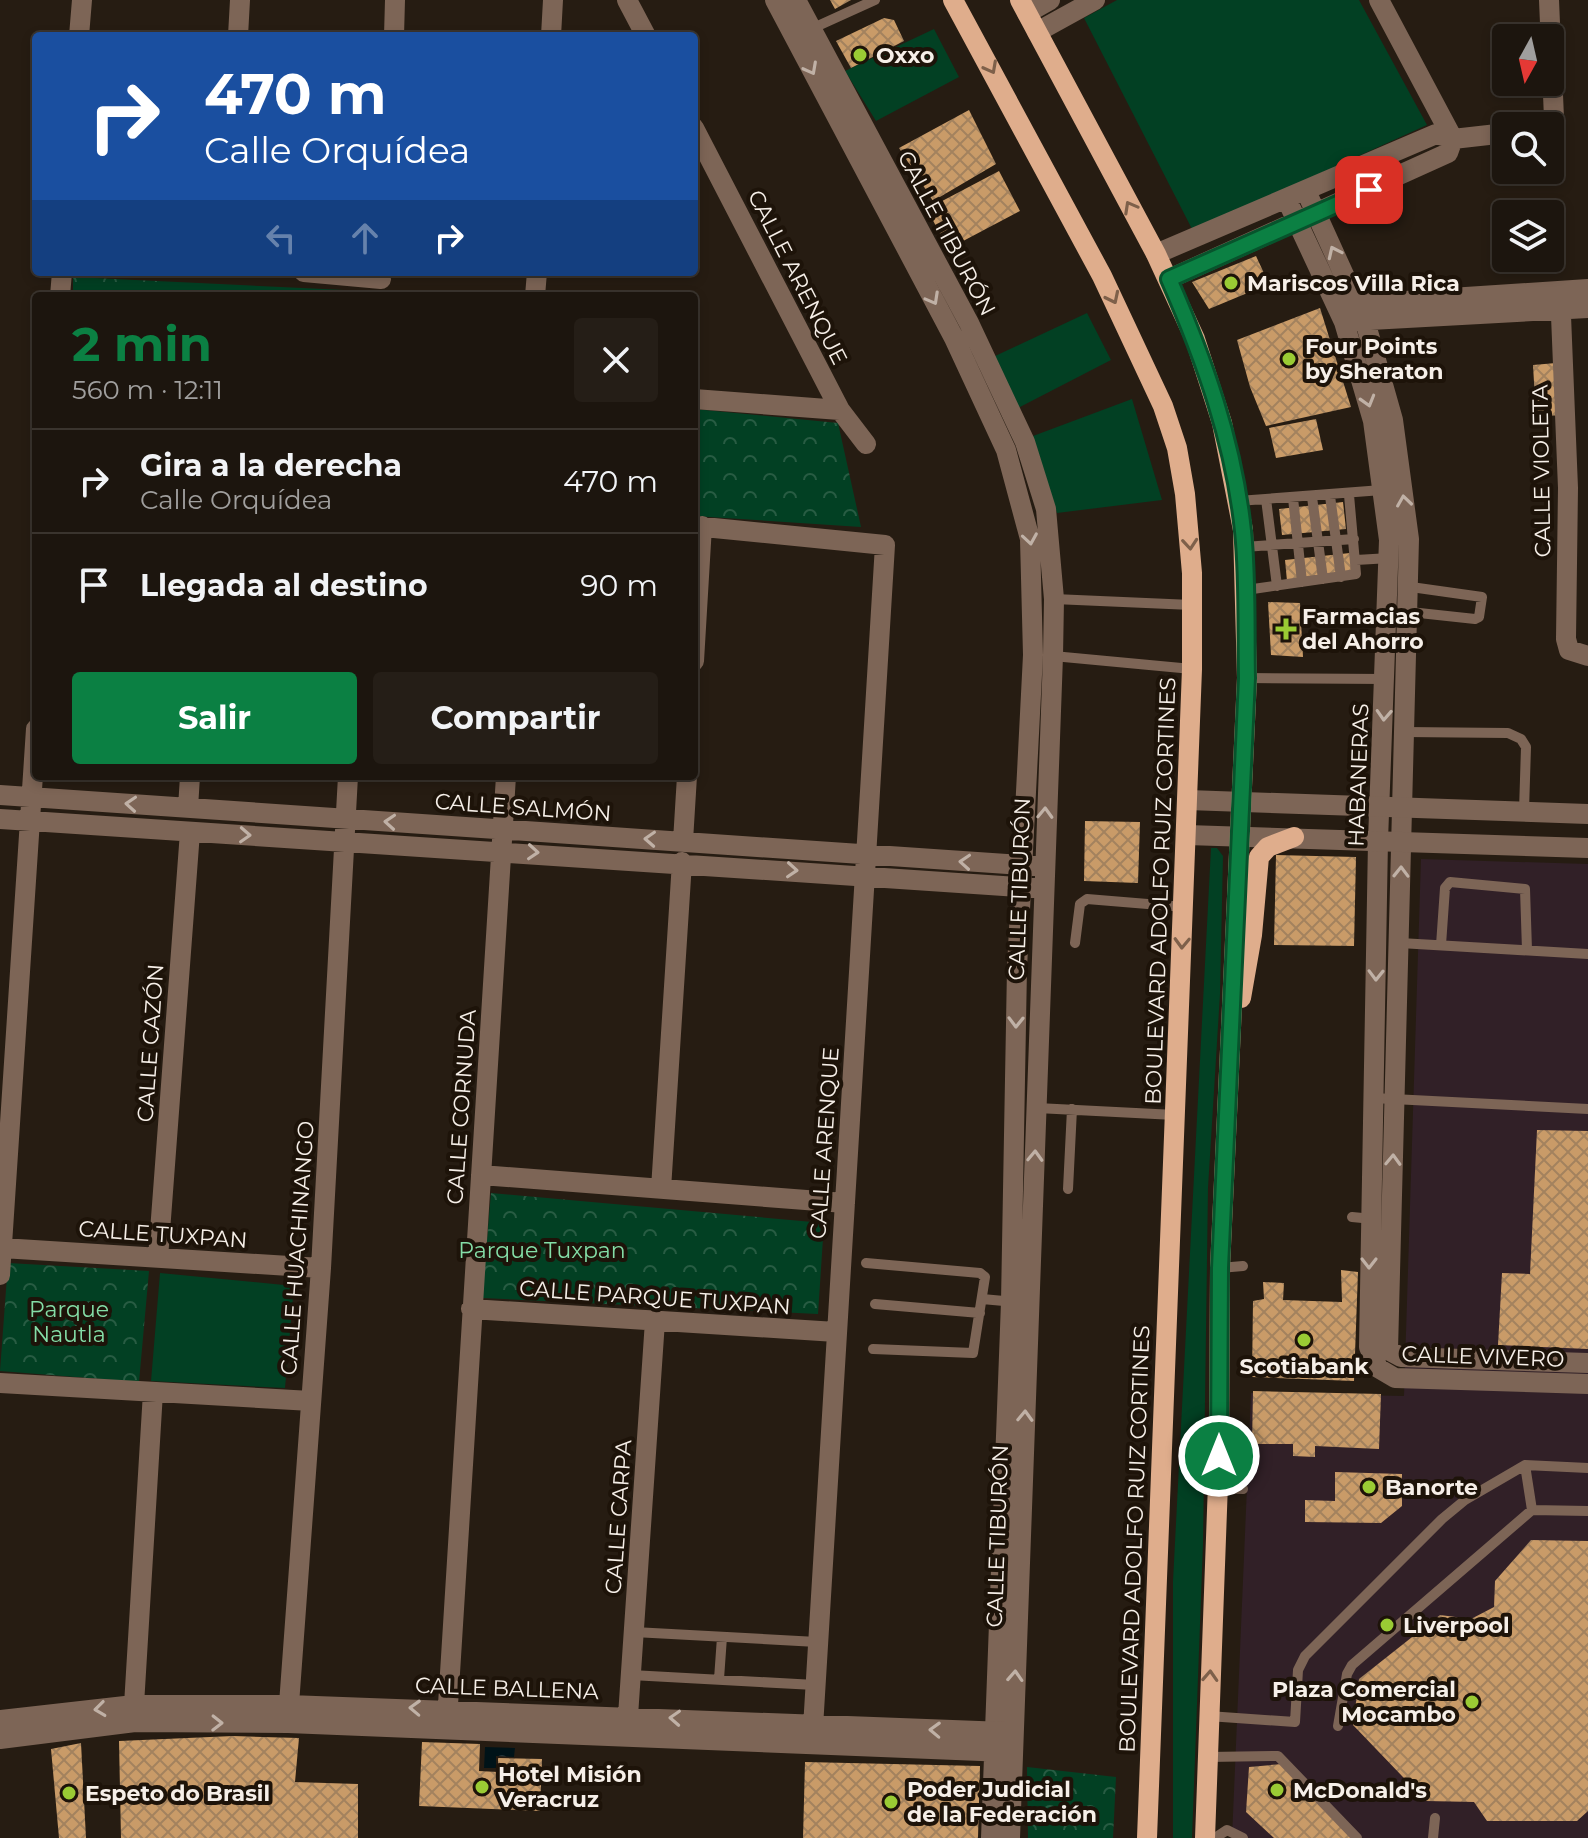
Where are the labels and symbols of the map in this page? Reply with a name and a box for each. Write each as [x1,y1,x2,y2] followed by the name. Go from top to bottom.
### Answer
[1492,24,1564,96] north arrow
[876,42,934,69] place label: Oxxo
[851,46,869,64] marker: Oxxo
[981,60,996,75] one-way arrow
[802,61,817,75] one-way arrow
[892,146,1001,320] street label: CALLE TIBURÓN
[1335,156,1403,224] pin
[742,185,853,369] street label: CALLE ARENQUE
[1124,201,1140,215] one-way arrow
[1328,246,1344,260] one-way arrow
[1247,270,1460,297] place label: Mariscos Villa Rica
[1222,274,1240,292] marker: Mariscos Villa Rica
[923,290,939,305] one-way arrow
[1103,290,1119,304] one-way arrow
[1305,333,1443,385] place label: Four Points by Sheraton
[1280,350,1298,368] marker: Four Points by Sheraton
[1526,384,1557,558] street label: CALLE VIOLETA
[1359,394,1375,408] one-way arrow
[1396,494,1413,508] one-way arrow
[1020,532,1037,546] one-way arrow
[1181,537,1198,550] one-way arrow
[1302,603,1424,655] place label: Farmacias del Ahorro
[1277,620,1295,638] marker: Farmacias del Ahorro
[1140,677,1181,1105] street label: BOULEVARD ADOLFO RUIZ CORTINES
[1342,703,1374,847] street label: HABANERAS
[1376,709,1393,722] one-way arrow
[434,788,612,827] street label: CALLE SALMÓN
[124,796,137,813] one-way arrow
[1003,797,1036,981] street label: CALLE TIBURÓN
[1036,806,1053,819] one-way arrow
[383,814,396,831] one-way arrow
[239,826,252,843] one-way arrow
[643,830,656,847] one-way arrow
[527,843,540,860] one-way arrow
[958,854,971,871] one-way arrow
[786,861,799,878] one-way arrow
[1392,865,1409,878] one-way arrow
[1174,937,1191,950] one-way arrow
[131,963,170,1123] street label: CALLE CAZÓN
[1367,969,1384,982] one-way arrow
[441,1008,482,1206] street label: CALLE CORNUDA
[1007,1016,1025,1029] one-way arrow
[804,1046,845,1240] street label: CALLE ARENQUE
[275,1120,320,1376] street label: CALLE HUACHINANGO
[1026,1149,1043,1162] one-way arrow
[1384,1153,1401,1166] one-way arrow
[78,1215,248,1254] street label: CALLE TUXPAN
[458,1237,626,1264] park label: Parque Tuxpan
[1360,1257,1378,1270] one-way arrow
[518,1275,792,1320] street label: CALLE PARQUE TUXPAN
[29,1296,109,1348] park label: Parque Nautla
[1114,1325,1155,1753] street label: BOULEVARD ADOLFO RUIZ CORTINES
[1295,1331,1313,1349] marker: Scotiabank
[1401,1340,1565,1373] street label: CALLE VIVERO
[1239,1353,1369,1380] place label: Scotiabank
[1017,1409,1034,1422] one-way arrow
[1177,1414,1261,1498] position arrow
[600,1439,637,1595] street label: CALLE CARPA
[981,1444,1014,1628] street label: CALLE TIBURÓN
[1385,1474,1478,1501] place label: Banorte
[1360,1478,1378,1496] marker: Banorte
[1403,1612,1510,1639] place label: Liverpool
[1378,1616,1396,1634] marker: Liverpool
[1007,1669,1024,1682] one-way arrow
[1202,1669,1219,1682] one-way arrow
[415,1672,600,1705] street label: CALLE BALLENA
[1272,1676,1456,1728] place label: Plaza Comercial Mocambo
[1463,1693,1481,1711] marker: Plaza Comercial Mocambo
[93,1700,106,1717] one-way arrow
[408,1700,421,1717] one-way arrow
[668,1710,681,1727] one-way arrow
[211,1714,224,1732] one-way arrow
[928,1722,941,1739] one-way arrow
[497,1761,642,1813] place label: Hotel Misión Veracruz
[907,1776,1097,1828] place label: Poder Judicial de la Federación
[1293,1777,1427,1804] place label: McDonald's
[473,1778,491,1796] marker: Hotel Misión Veracruz
[85,1780,270,1807] place label: Espeto do Brasil
[1268,1781,1286,1799] marker: McDonald's
[60,1784,78,1802] marker: Espeto do Brasil
[882,1793,900,1811] marker: Poder Judicial de la Federación

